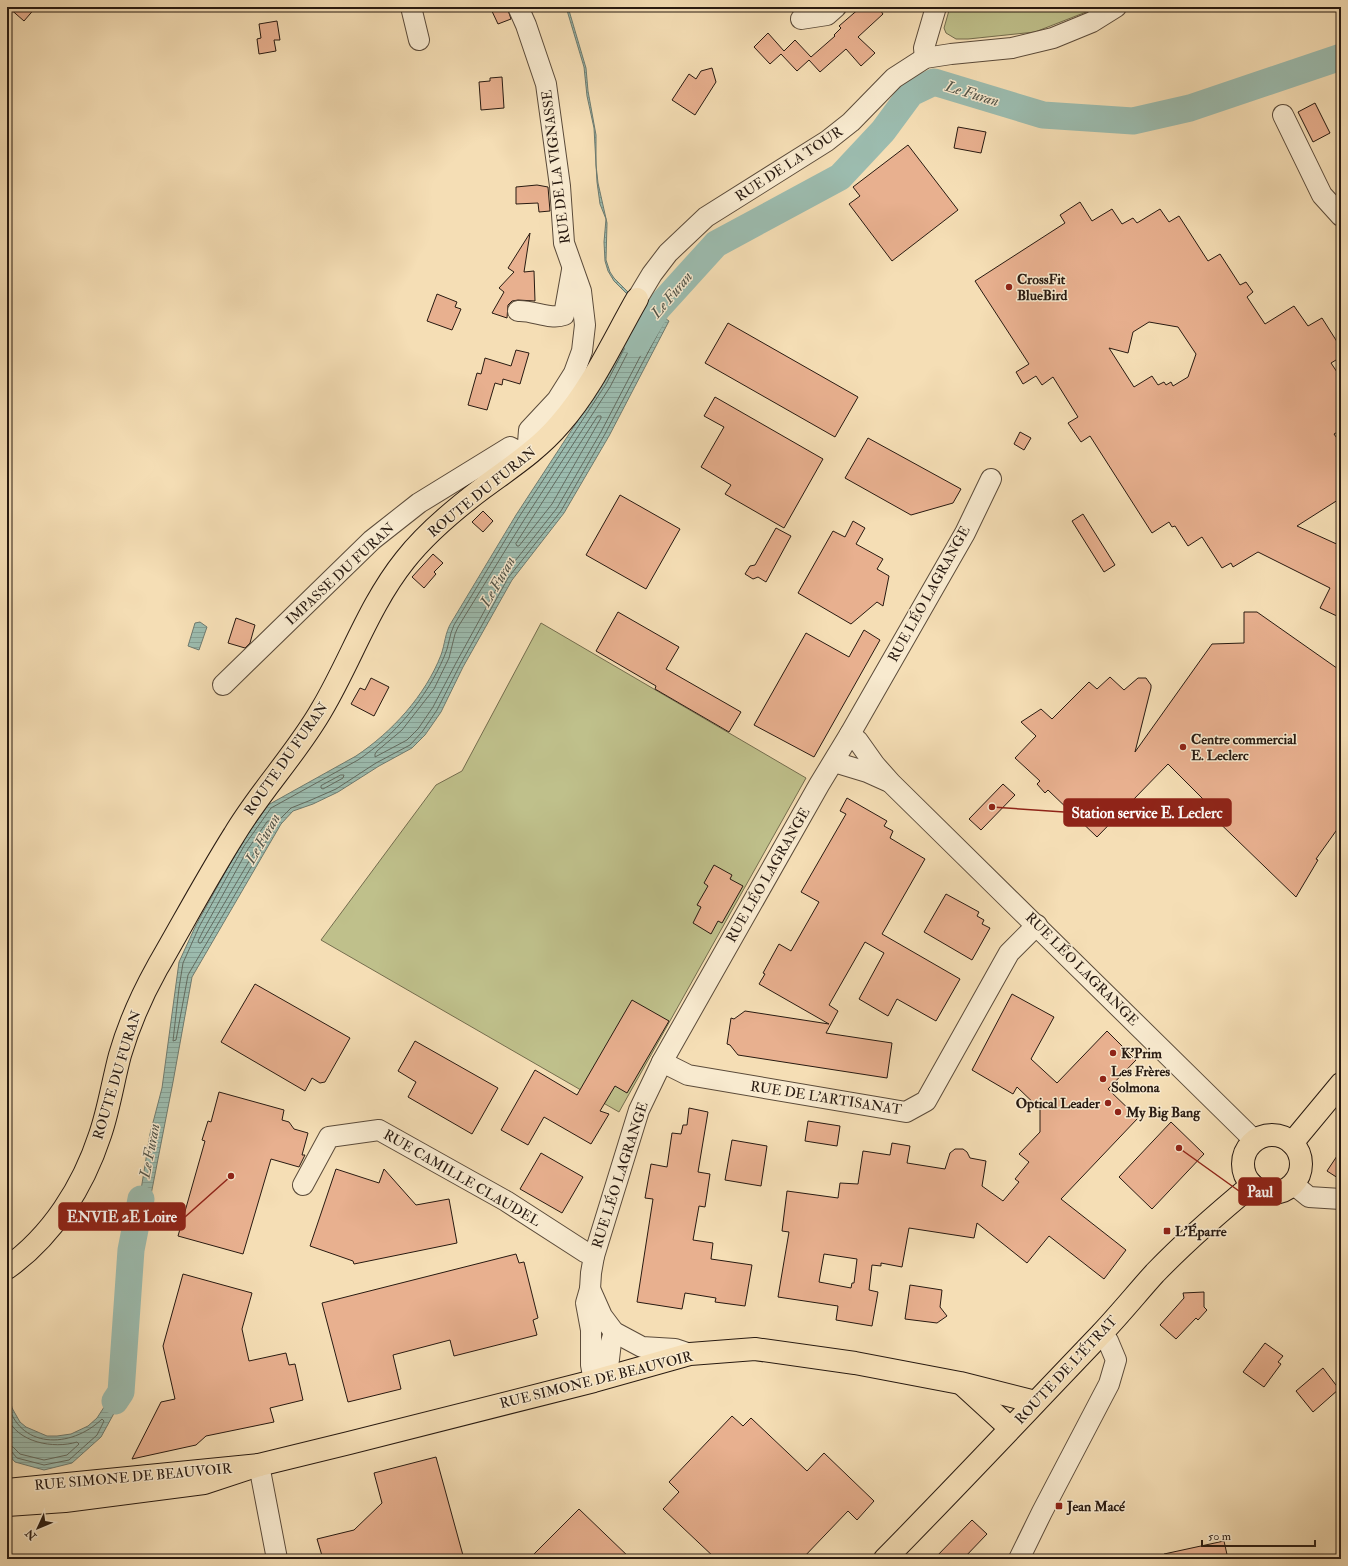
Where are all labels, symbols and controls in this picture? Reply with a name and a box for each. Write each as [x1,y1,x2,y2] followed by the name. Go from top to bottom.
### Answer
[942,77,1001,111] water label: Le Furan
[538,89,574,245] street label: RUE DE LA VIGNASSE
[732,122,847,205] street label: RUE DE LA TOUR
[646,268,697,323] water label: Le Furan
[1017,271,1068,304] place label: CrossFit BlueBird
[1004,282,1014,292] marker: CrossFit BlueBird
[425,443,540,541] street label: ROUTE DU FURAN
[282,519,398,629] street label: IMPASSE DU FURAN
[884,523,974,665] street label: RUE LÉO LAGRANGE
[476,553,520,611] water label: Le Furan
[241,699,332,819] street label: ROUTE DU FURAN
[1191,731,1297,764] place label: Centre commercial E. Leclerc
[1178,742,1188,752] marker: Centre commercial E. Leclerc
[1064,799,1231,826] callout: Station service E. Leclerc
[1072,804,1223,823] text: Station service E. Leclerc
[722,805,814,945] street label: RUE LÉO LAGRANGE
[241,810,285,868] water label: Le Furan
[1022,909,1142,1029] street label: RUE LÉO LAGRANGE
[89,1008,145,1142] street label: ROUTE DU FURAN
[1121,1045,1162,1062] place label: K'Prim
[1108,1048,1118,1058] marker: K'Prim
[1111,1063,1170,1096] place label: Les Frères Solmona
[1098,1074,1108,1084] marker: Les Frères Solmona
[749,1078,904,1118] street label: RUE DE L'ARTISANAT
[1016,1095,1101,1113] place label: Optical Leader
[1103,1098,1113,1108] marker: Optical Leader
[588,1100,652,1250] street label: RUE LÉO LAGRANGE
[1125,1104,1201,1122] place label: My Big Bang
[1113,1107,1123,1117] marker: My Big Bang
[135,1122,165,1181] water label: Le Furan
[380,1126,544,1230] street label: RUE CAMILLE CLAUDEL
[1239,1178,1281,1205] callout: Paul
[1247,1183,1273,1202] text: Paul
[59,1203,185,1230] callout: ENVIE 2E Loire
[67,1208,178,1227] text: ENVIE 2E Loire
[1175,1222,1227,1241] place label: L'Éparre
[1162,1226,1172,1236] marker: L'Éparre
[1011,1312,1121,1428] street label: ROUTE DE L'ÉTRAT
[498,1348,695,1412] street label: RUE SIMONE DE BEAUVOIR
[33,1460,233,1494] street label: RUE SIMONE DE BEAUVOIR
[1066,1498,1126,1516] place label: Jean Macé
[1054,1501,1064,1511] marker: Jean Macé
[18,1508,58,1548] north arrow
[1202,1522,1315,1548] scale bar
[22,1526,40,1543] text: N
[1208,1529,1232,1544] text: 50 m

